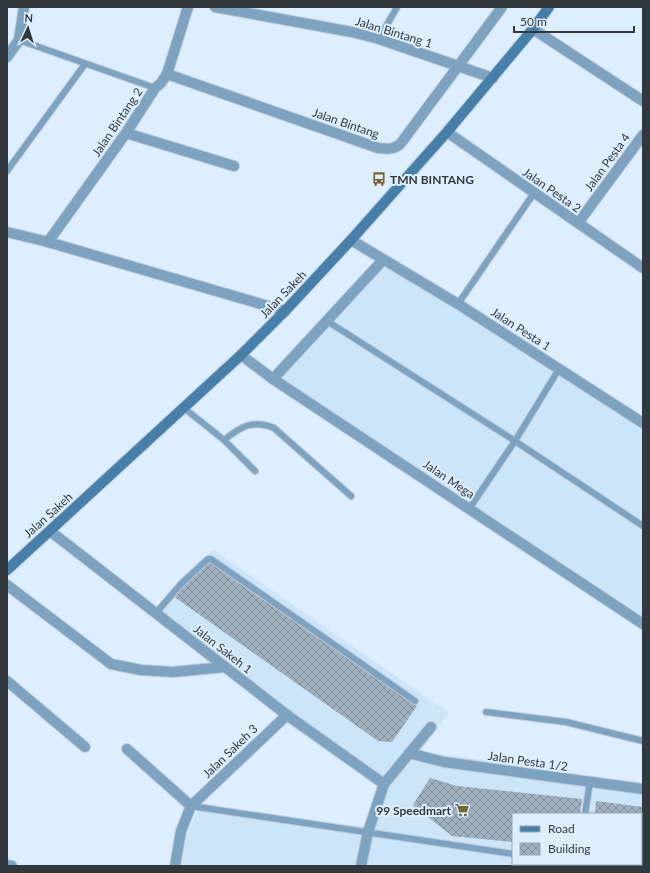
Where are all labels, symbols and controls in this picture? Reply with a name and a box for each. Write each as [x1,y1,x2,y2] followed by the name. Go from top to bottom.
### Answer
[8,8,48,48] north arrow
[514,8,634,34] scale bar
[24,11,33,24] text: N
[354,13,434,51] street label: Jalan Bintang 1
[520,14,547,29] text: 50 m
[88,85,146,159] street label: Jalan Bintang 2
[311,105,381,141] street label: Jalan Bintang
[581,130,633,194] street label: Jalan Pesta 4
[520,164,584,216] street label: Jalan Pesta 2
[371,171,387,187] bus stop icon: TMN BINTANG
[390,172,474,187] place label: TMN BINTANG
[257,267,309,321] street label: Jalan Sakeh
[488,304,554,354] street label: Jalan Pesta 1
[420,456,478,502] street label: Jalan Mega
[20,489,76,541] street label: Jalan Sakeh
[191,621,255,677] street label: Jalan Sakeh 1
[199,721,261,781] street label: Jalan Sakeh 3
[487,748,569,774] street label: Jalan Pesta 1/2
[454,802,470,818] supermarket icon: 99 Speedmart
[376,803,452,818] place label: 99 Speedmart
[512,813,642,865] legend
[548,821,575,836] text: Road
[548,841,591,856] text: Building

